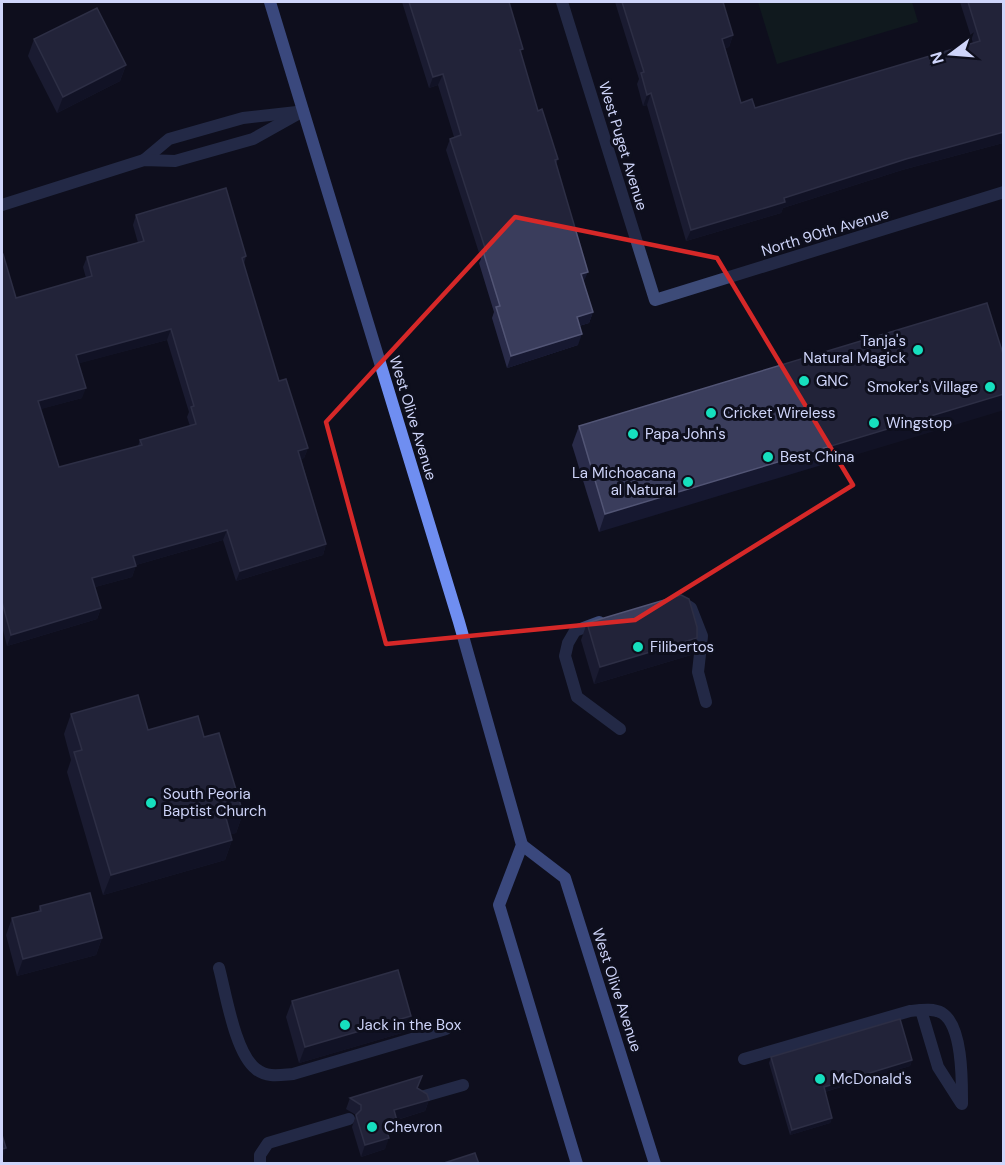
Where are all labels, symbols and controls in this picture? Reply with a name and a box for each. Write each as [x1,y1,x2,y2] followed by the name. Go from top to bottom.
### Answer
[921,24,981,84] north arrow
[925,49,949,67] text: N
[594,79,652,213] street label: West Puget Avenue
[759,203,891,261] street label: North 90th Avenue
[803,331,906,368] place label: Tanja's Natural Magick
[911,343,925,357] marker: Tanja's Natural Magick
[385,353,441,483] street label: West Olive Avenue
[816,371,849,391] place label: GNC
[797,374,811,388] marker: GNC
[867,377,978,397] place label: Smoker's Village
[983,380,997,394] marker: Smoker's Village
[723,403,835,423] place label: Cricket Wireless
[704,406,718,420] marker: Cricket Wireless
[886,413,952,433] place label: Wingstop
[867,416,881,430] marker: Wingstop
[645,424,726,444] place label: Papa John's
[626,427,640,441] marker: Papa John's
[780,447,854,467] place label: Best China
[761,450,775,464] marker: Best China
[572,463,676,500] place label: La Michoacana al Natural
[681,475,695,489] marker: La Michoacana al Natural
[650,637,714,657] place label: Filibertos
[631,640,645,654] marker: Filibertos
[163,784,266,821] place label: South Peoria Baptist Church
[144,796,158,810] marker: South Peoria Baptist Church
[588,926,646,1054] street label: West Olive Avenue
[357,1015,462,1035] place label: Jack in the Box
[338,1018,352,1032] marker: Jack in the Box
[832,1069,912,1089] place label: McDonald's
[813,1072,827,1086] marker: McDonald's
[384,1117,442,1137] place label: Chevron
[365,1120,379,1134] marker: Chevron

